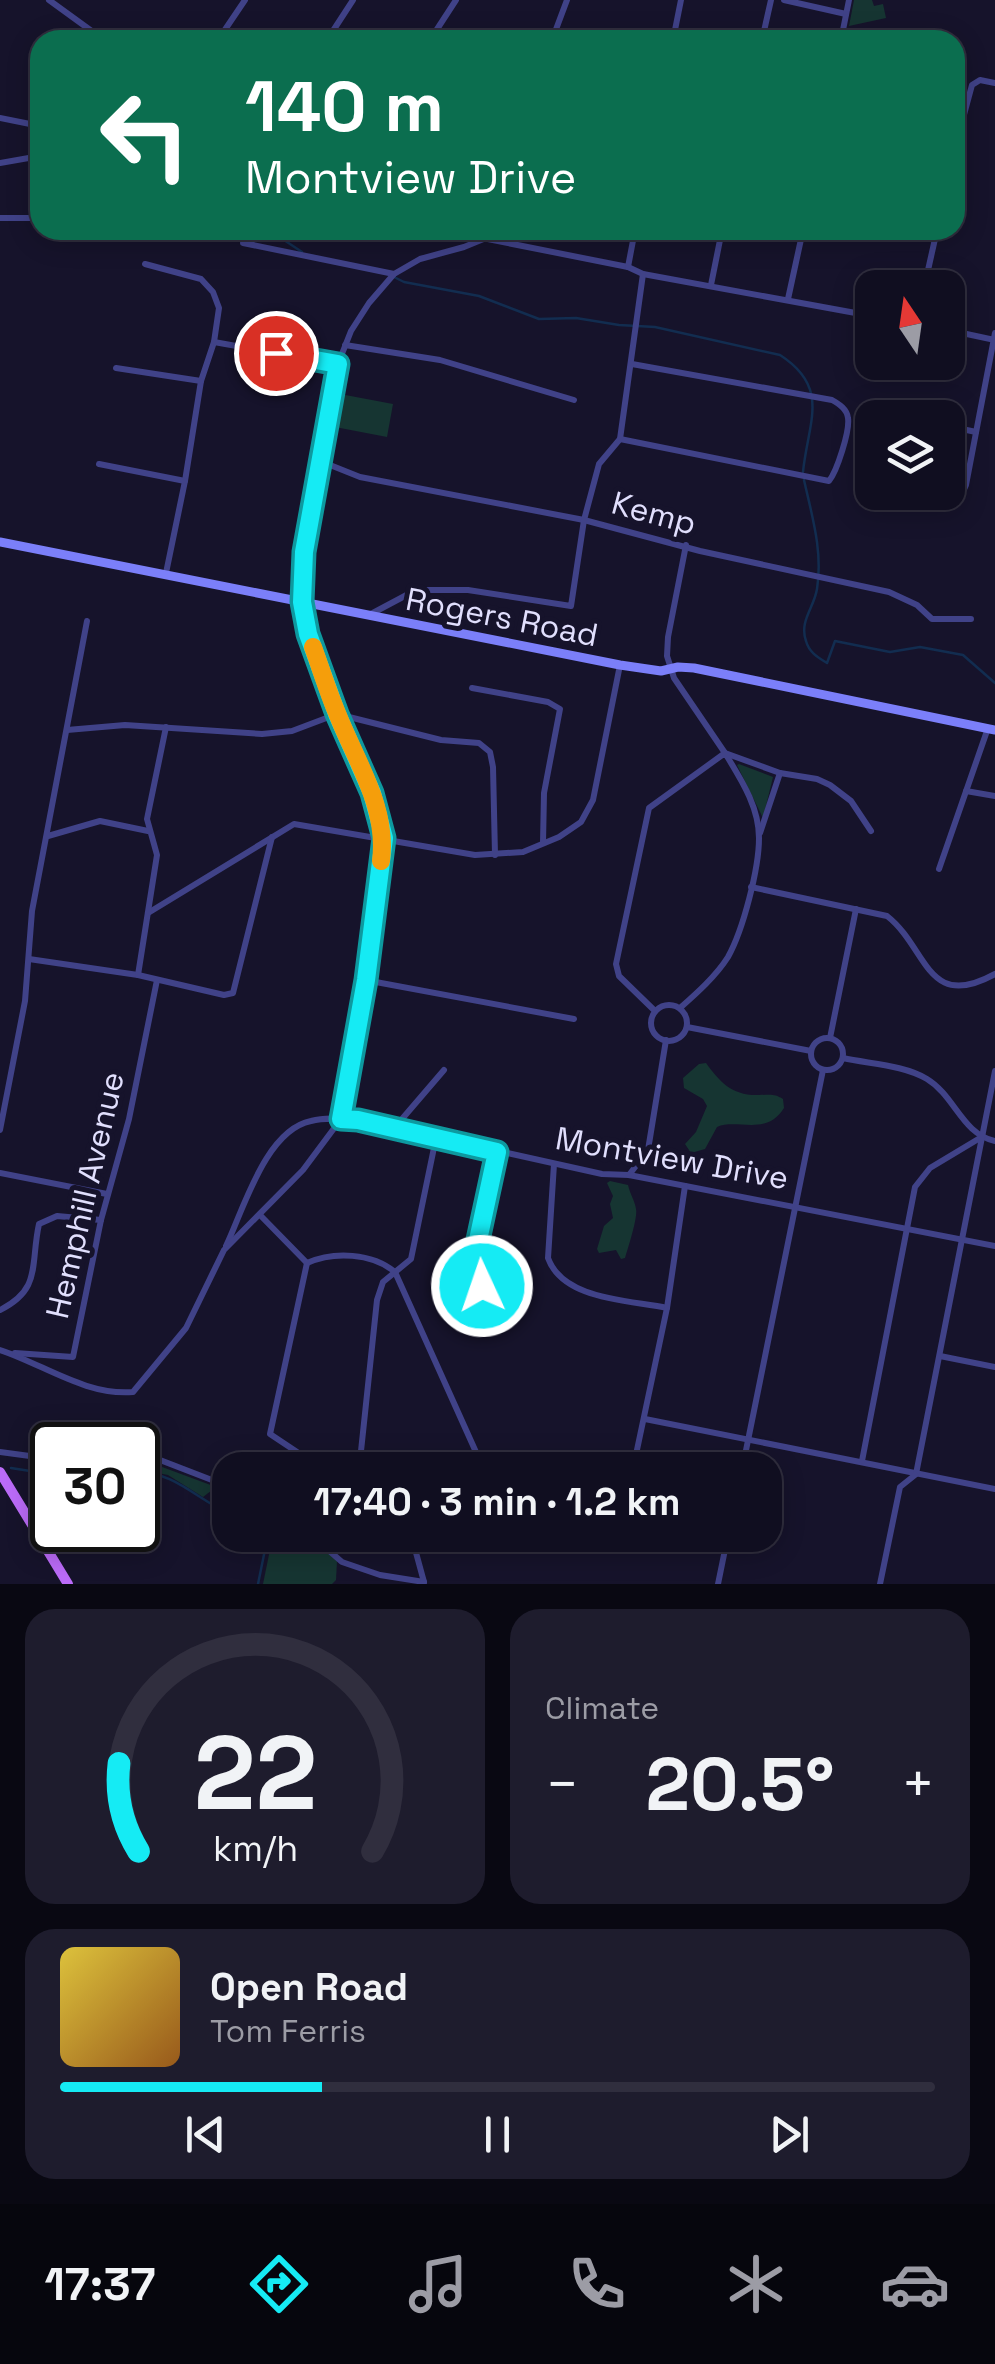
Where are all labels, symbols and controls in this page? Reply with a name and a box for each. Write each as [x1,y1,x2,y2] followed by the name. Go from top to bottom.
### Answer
[245,62,444,151] text: 140 m
[80,70,210,200] icon: left
[245,149,576,206] text: Montview Drive
[855,270,965,380] north arrow
[855,270,965,510] map controls
[234,311,319,396] pin
[249,326,304,381] icon: arrive
[855,400,965,510] button: layers
[607,483,701,543] street label: Kemp
[403,579,601,655] street label: Rogers Road
[37,1068,133,1322] street label: Hemphill Avenue
[553,1118,791,1198] street label: Montview Drive
[430,1234,534,1338] position arrow
[30,1422,160,1552] speed limit sign: 30
[314,1478,680,1526] text: 17:40 · 3 min · 1.2 km
[545,1688,659,1728] text: Climate
[193,1707,317,1839] text: 22
[645,1736,835,1832] text: 20.5°
[545,1749,579,1819] text: −
[901,1749,935,1819] text: +
[212,1826,298,1871] text: km/h
[210,1963,408,2011] text: Open Road
[210,2011,366,2051] text: Tom Ferris
[178,2107,233,2162] icon: previous
[470,2107,525,2162] icon: pause
[762,2107,817,2162] icon: next
[244,2249,314,2319] icon: directions
[403,2249,473,2319] icon: music
[562,2249,632,2319] icon: phone
[721,2249,791,2319] icon: climate
[880,2249,950,2319] icon: car
[45,2256,155,2313] text: 17:37

